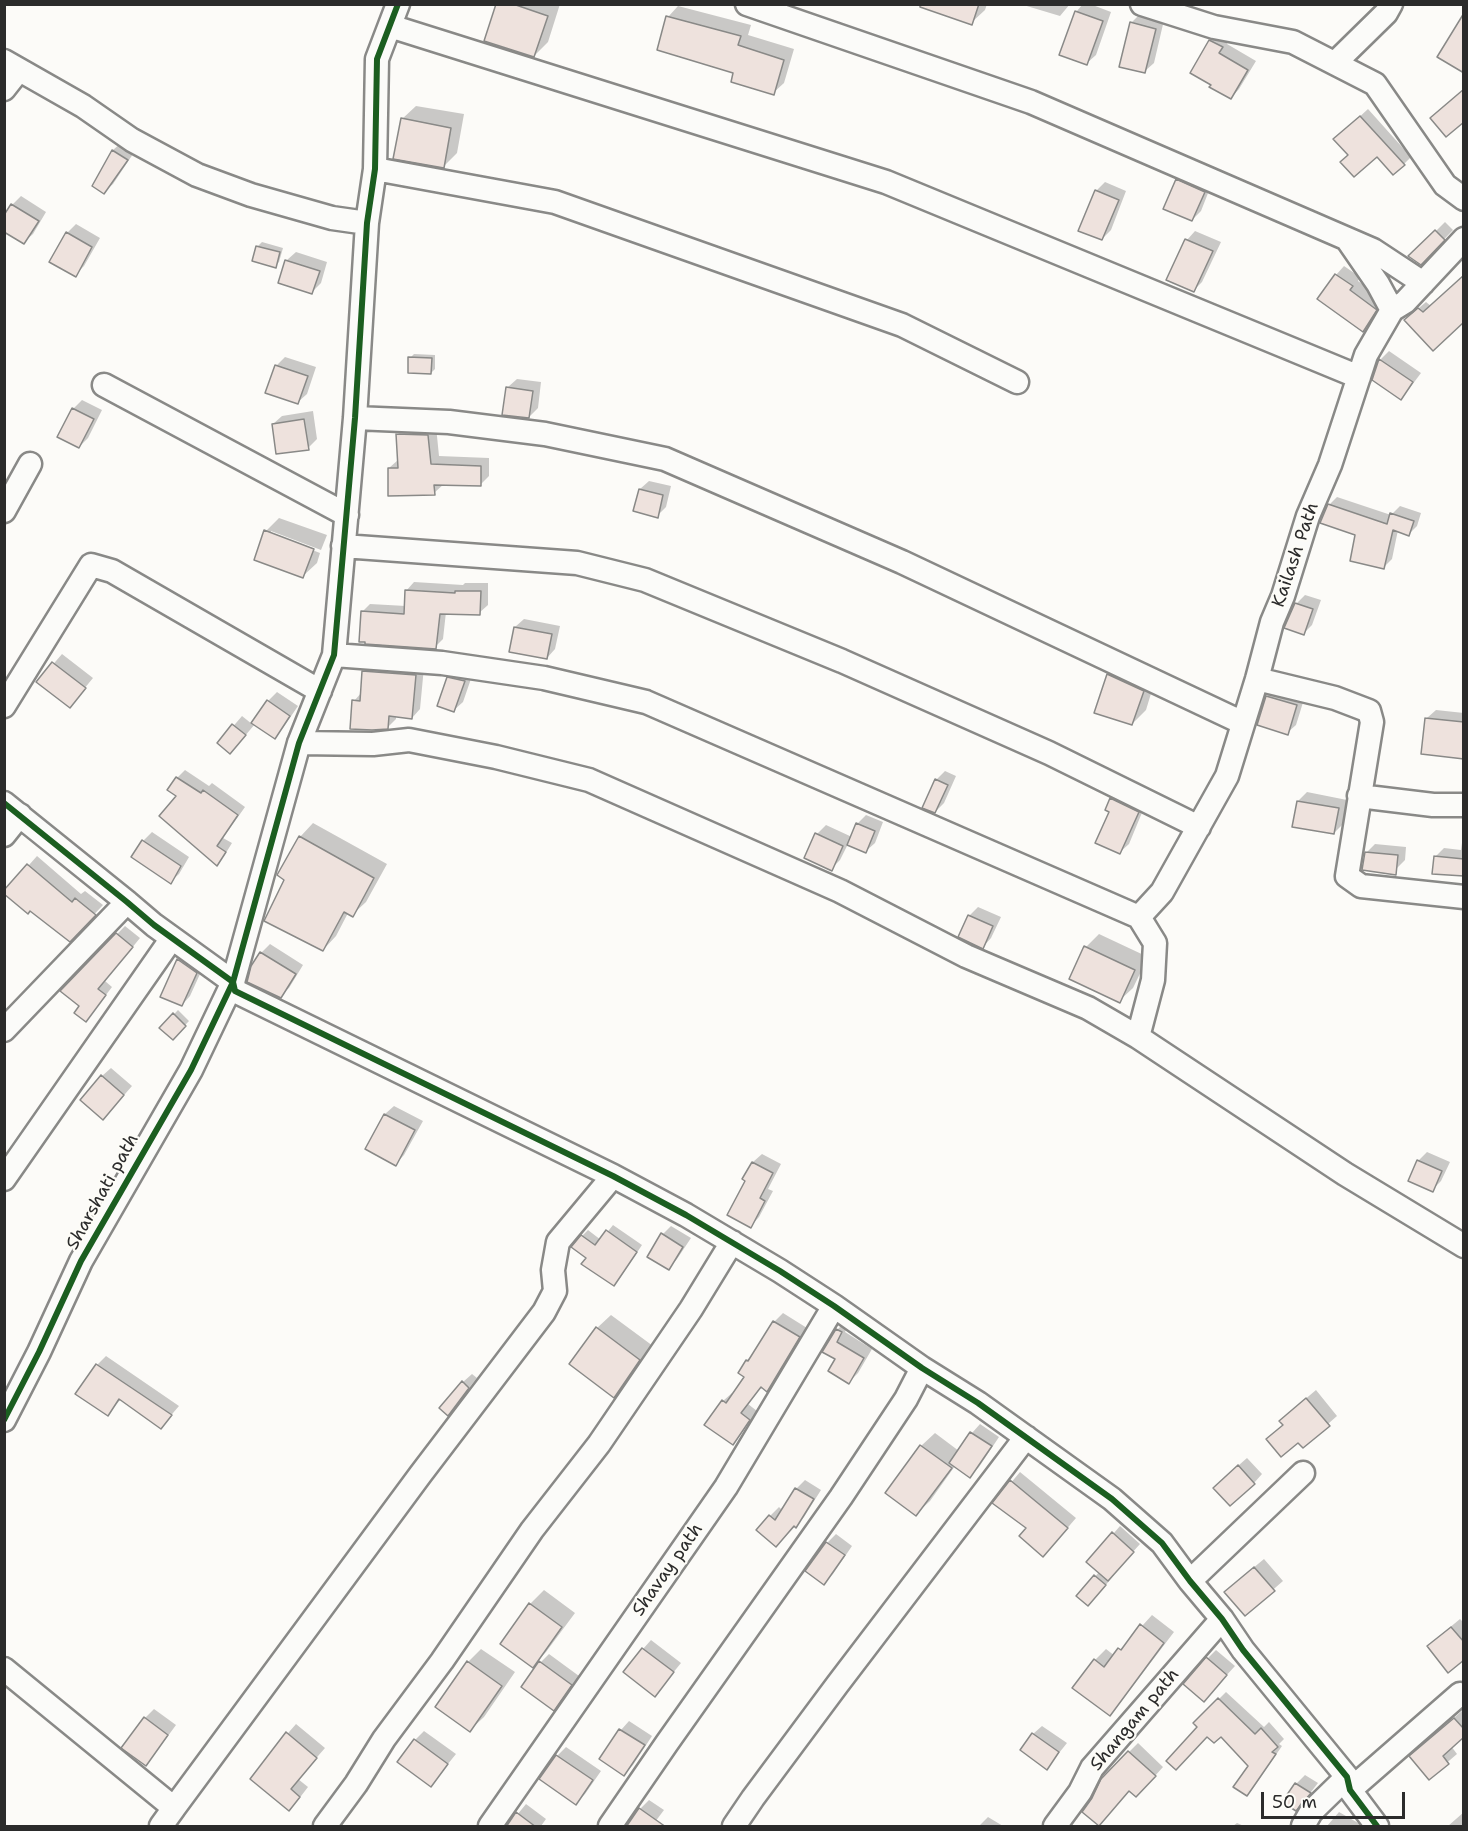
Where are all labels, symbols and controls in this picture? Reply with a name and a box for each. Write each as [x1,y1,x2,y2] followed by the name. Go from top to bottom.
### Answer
[1268,500,1324,610] street label: Kailash Path
[62,1130,144,1254] street label: Sharshati path
[628,1520,708,1620] street label: Shavay path
[1086,1664,1184,1776] street label: Shangam path
[1264,1780,1408,1818] scale bar
[1272,1790,1317,1814] text: 50 m

